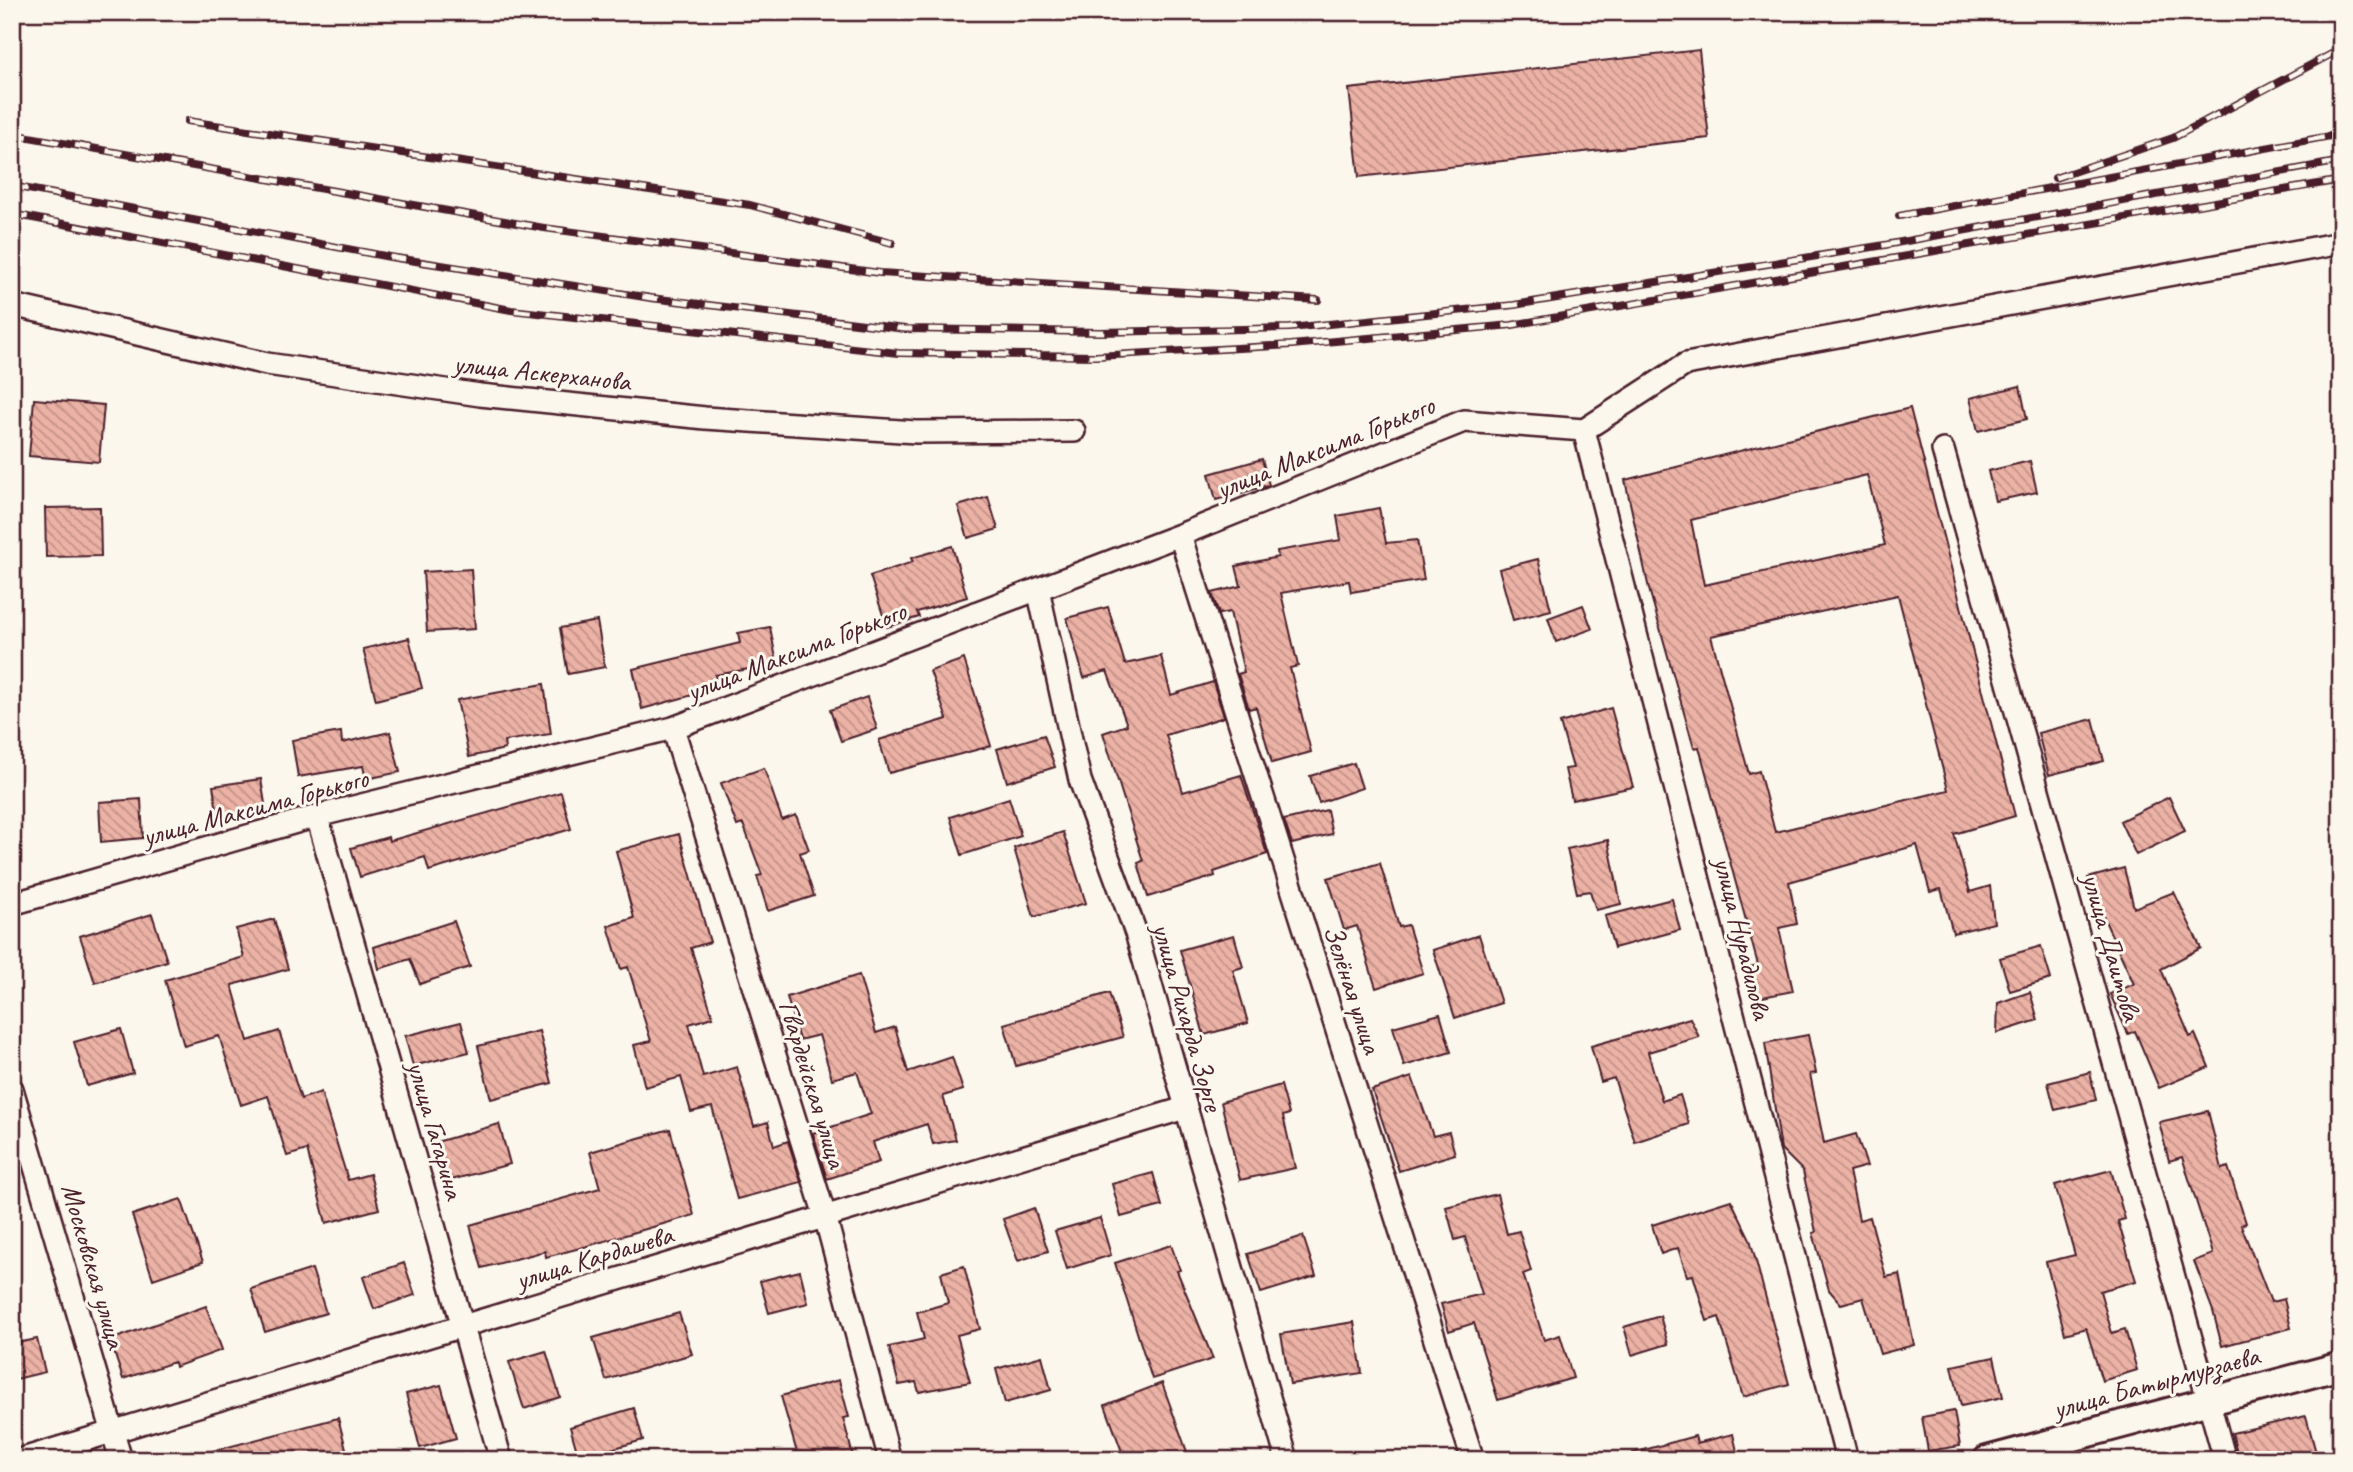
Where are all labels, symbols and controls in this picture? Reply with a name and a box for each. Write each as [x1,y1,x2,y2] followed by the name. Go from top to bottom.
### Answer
[450,345,634,399] street label: улица Аскерханова
[1209,387,1441,507] street label: улица Максима Горького
[680,592,913,710] street label: улица Максима Горького
[136,760,374,854] street label: улица Максима Горького
[1706,852,1780,1024] street label: улица Нурадилова
[2074,867,2150,1026] street label: улица Даитова
[1144,917,1232,1117] street label: улица Рихарда Зорге
[1316,920,1391,1059] street label: Зелёная улица
[771,996,856,1173] street label: Гвардейская улица
[399,1055,473,1205] street label: улица Гагарина
[54,1180,135,1354] street label: Московская улица
[509,1216,678,1298] street label: улица Кардашева
[2047,1337,2265,1428] street label: улица Батырмурзаева

